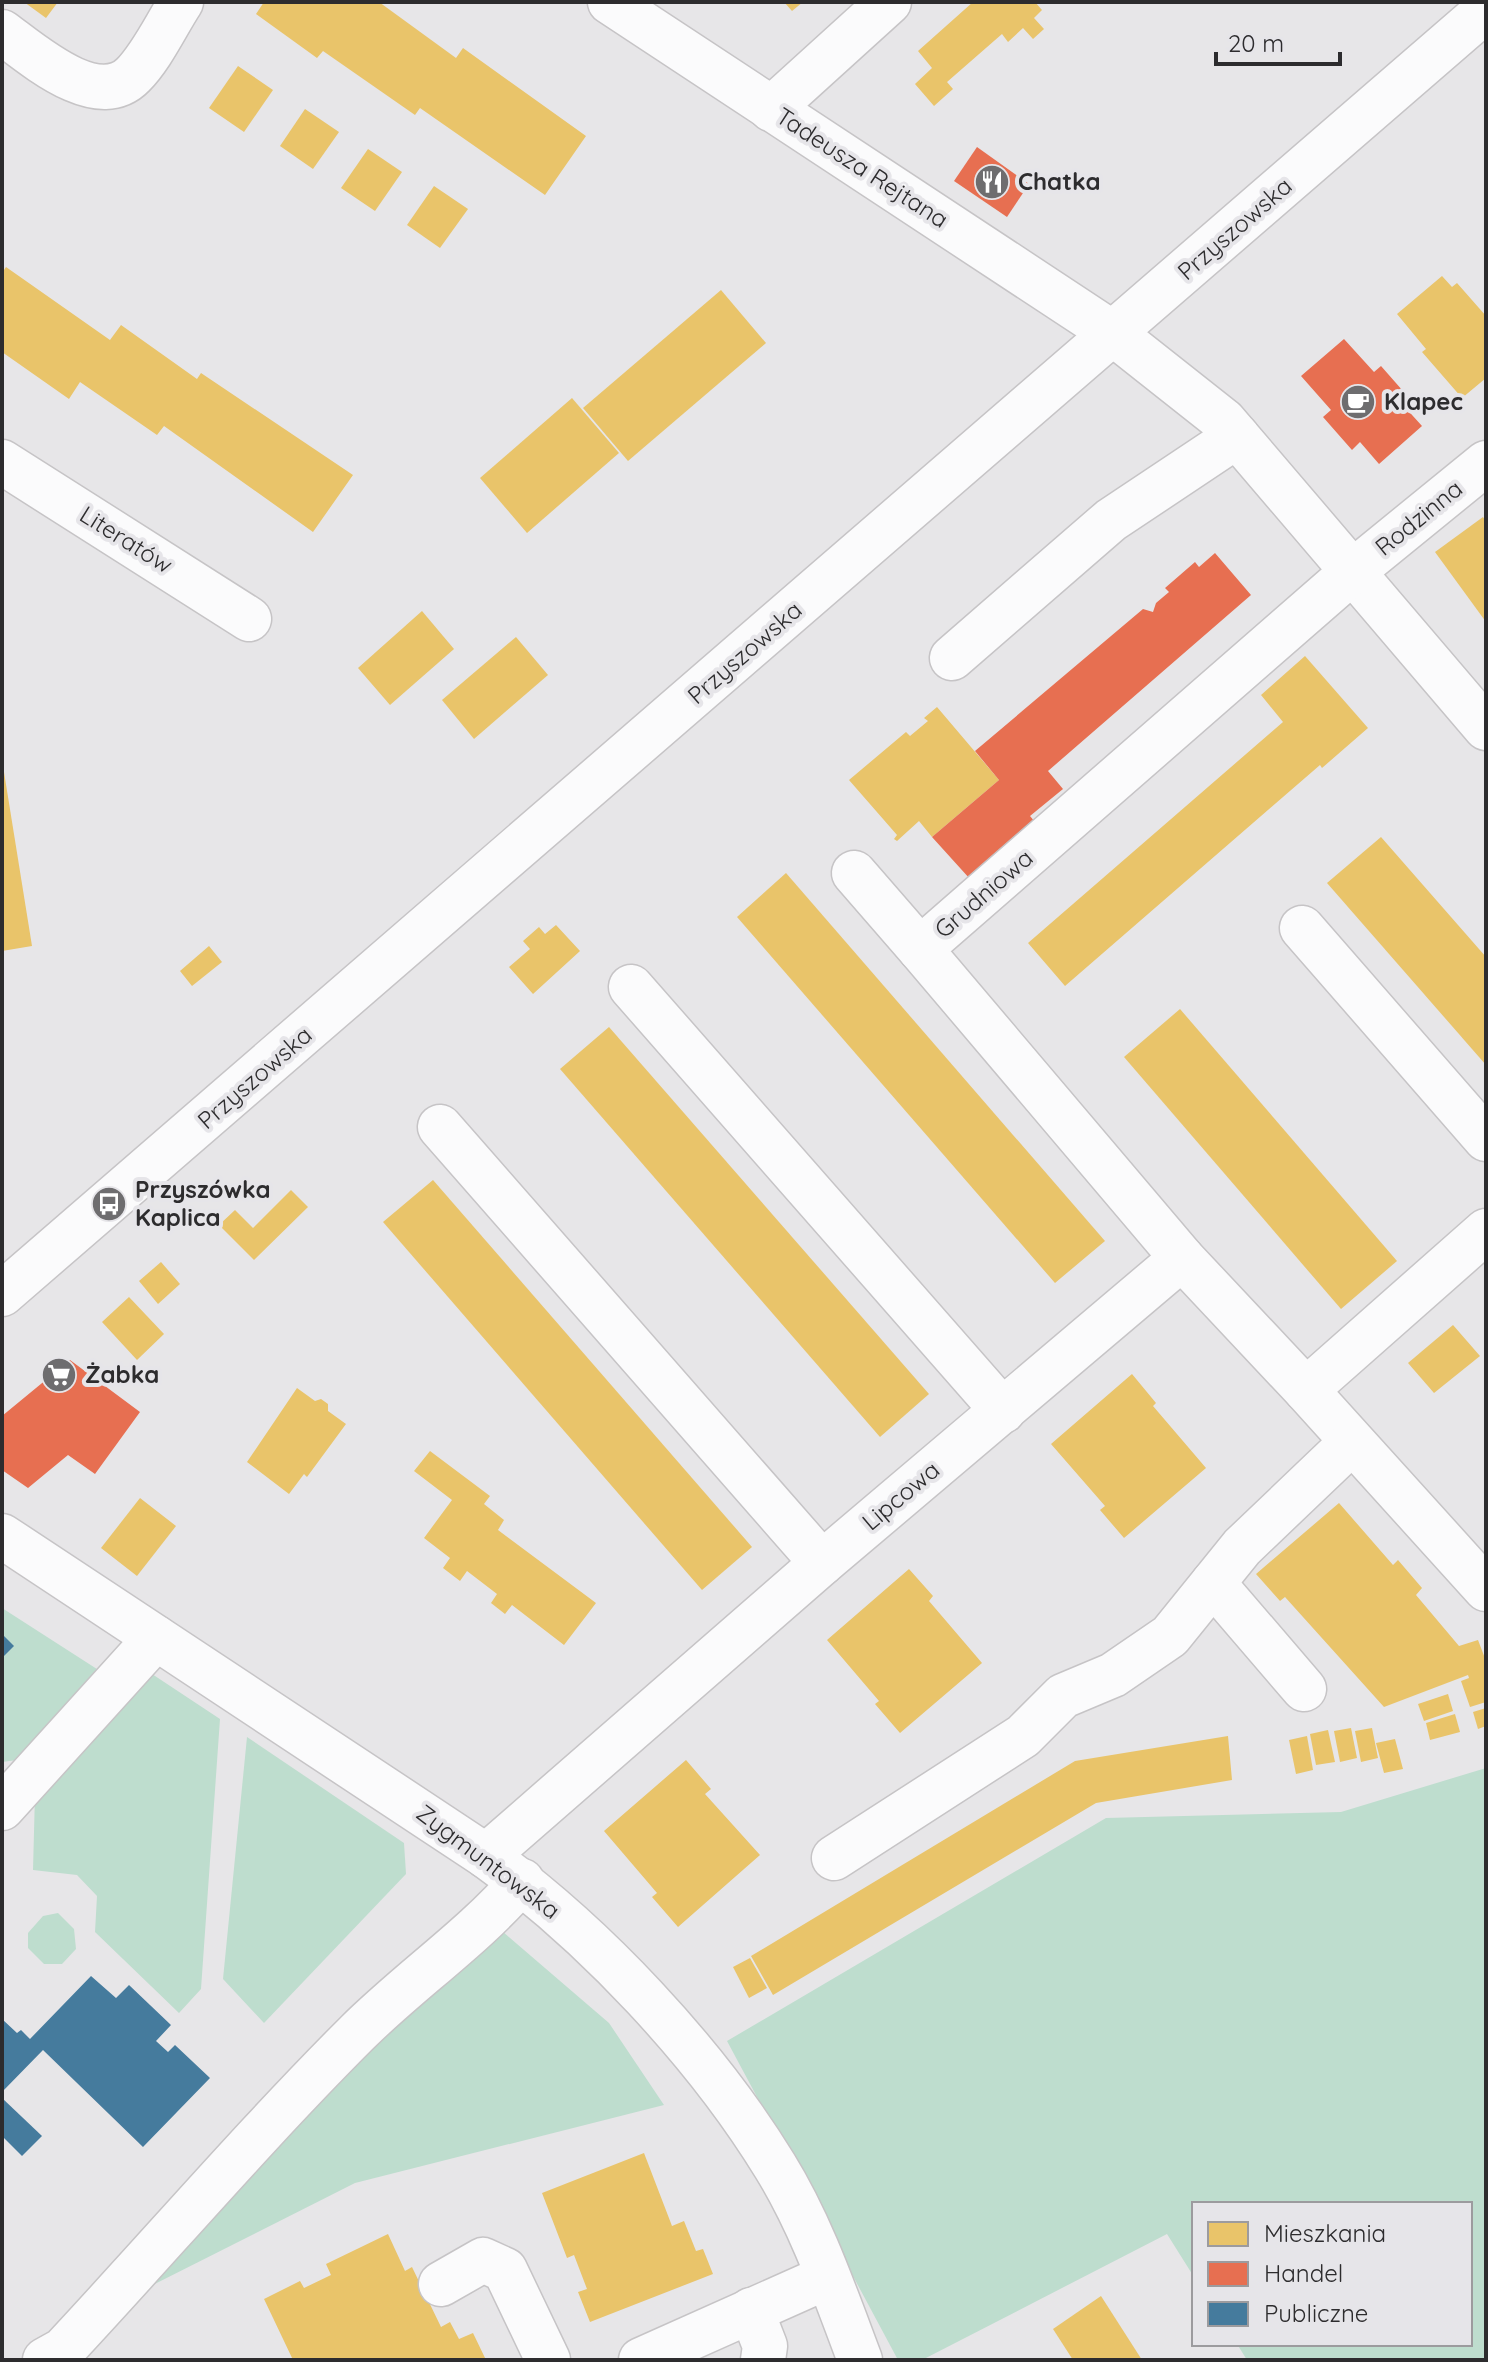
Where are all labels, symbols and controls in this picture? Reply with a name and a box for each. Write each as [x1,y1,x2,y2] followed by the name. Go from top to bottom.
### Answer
[1216,16,1340,66] scale bar
[1228,28,1284,58] text: 20 m
[771,100,954,234] street label: Tadeusza Rejtana
[973,163,1011,201] restaurant icon: Chatka
[1018,166,1101,196] place label: Chatka
[1171,170,1298,286] street label: Przyszowska
[1339,383,1377,421] cafe icon: Klapec
[1384,386,1463,416] place label: Klapec
[1369,473,1468,562] street label: Rodzinna
[75,499,178,579] street label: Literatów
[681,594,808,710] street label: Przyszowska
[928,842,1039,944] street label: Grudniowa
[191,1019,318,1135] street label: Przyszowska
[135,1174,271,1232] place label: Przyszówka Kaplica
[90,1185,128,1223] bus stop icon: Przyszówka Kaplica
[40,1356,78,1394] supermarket icon: Żabka
[85,1359,159,1389] place label: Żabka
[855,1454,945,1536] street label: Lipcowa
[411,1797,566,1925] street label: Zygmuntowska
[1192,2202,1472,2346] legend
[1264,2218,1386,2248] text: Mieszkania
[1264,2258,1343,2288] text: Handel
[1264,2298,1368,2328] text: Publiczne

